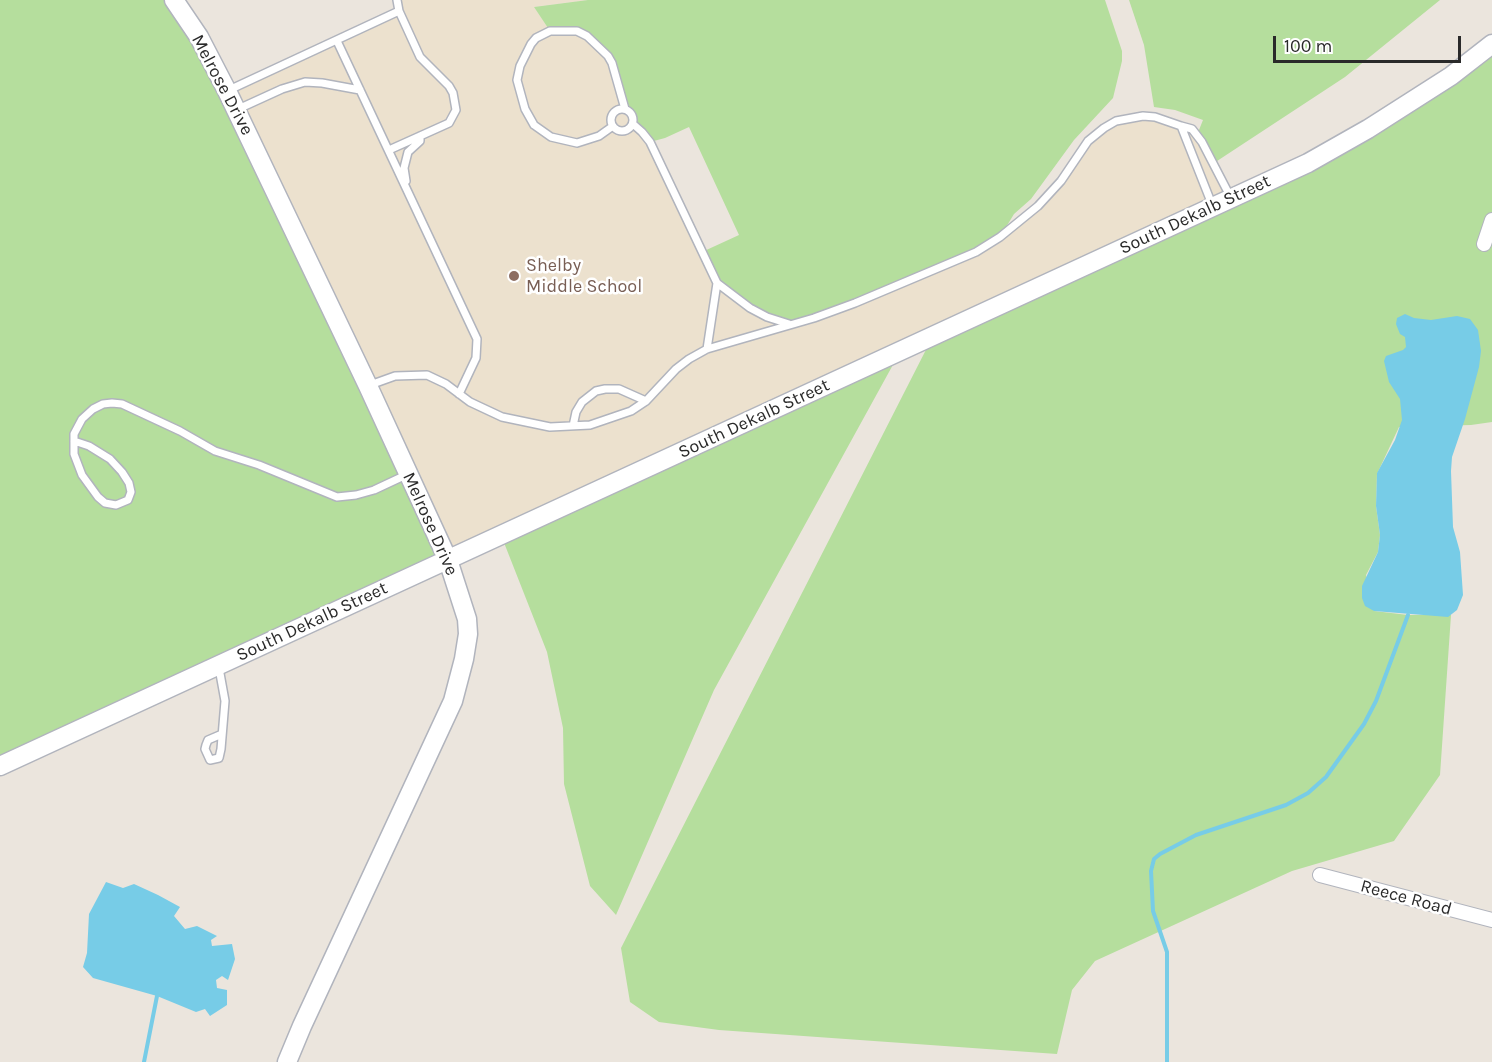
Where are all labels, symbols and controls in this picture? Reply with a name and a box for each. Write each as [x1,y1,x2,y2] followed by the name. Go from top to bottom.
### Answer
[1276,24,1464,62] scale bar
[186,31,258,139] street label: Melrose Drive
[1284,35,1332,57] text: 100 m
[1116,171,1274,259] street label: South Dekalb Street
[526,255,642,298] place label: Shelby Middle School
[507,269,521,283] marker: Shelby Middle School
[675,375,833,463] street label: South Dekalb Street
[398,469,462,579] street label: Melrose Drive
[233,578,391,666] street label: South Dekalb Street
[1358,875,1454,921] street label: Reece Road

